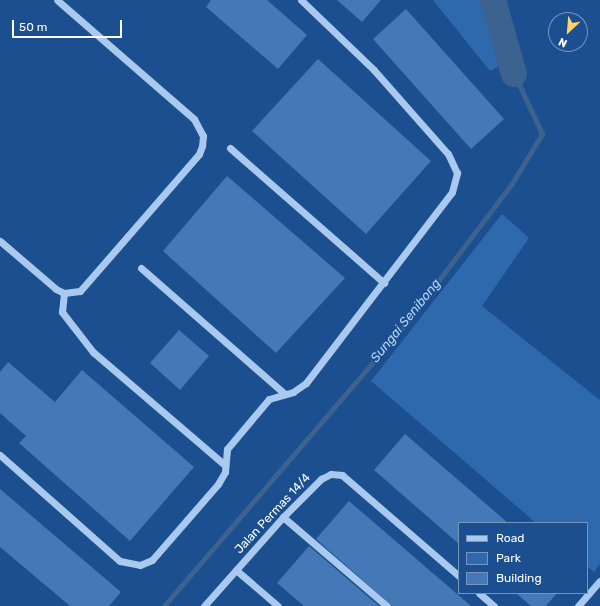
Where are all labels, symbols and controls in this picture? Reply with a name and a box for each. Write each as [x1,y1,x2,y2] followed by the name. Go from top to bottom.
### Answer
[14,12,124,38] scale bar
[548,12,588,52] north arrow
[19,20,47,34] text: 50 m
[557,35,569,50] text: N
[368,276,444,366] water label: Sungai Senibong
[232,471,314,557] street label: Jalan Permas 14/4
[458,522,588,594] legend
[496,531,524,545] text: Road
[496,551,521,565] text: Park
[496,571,542,585] text: Building

